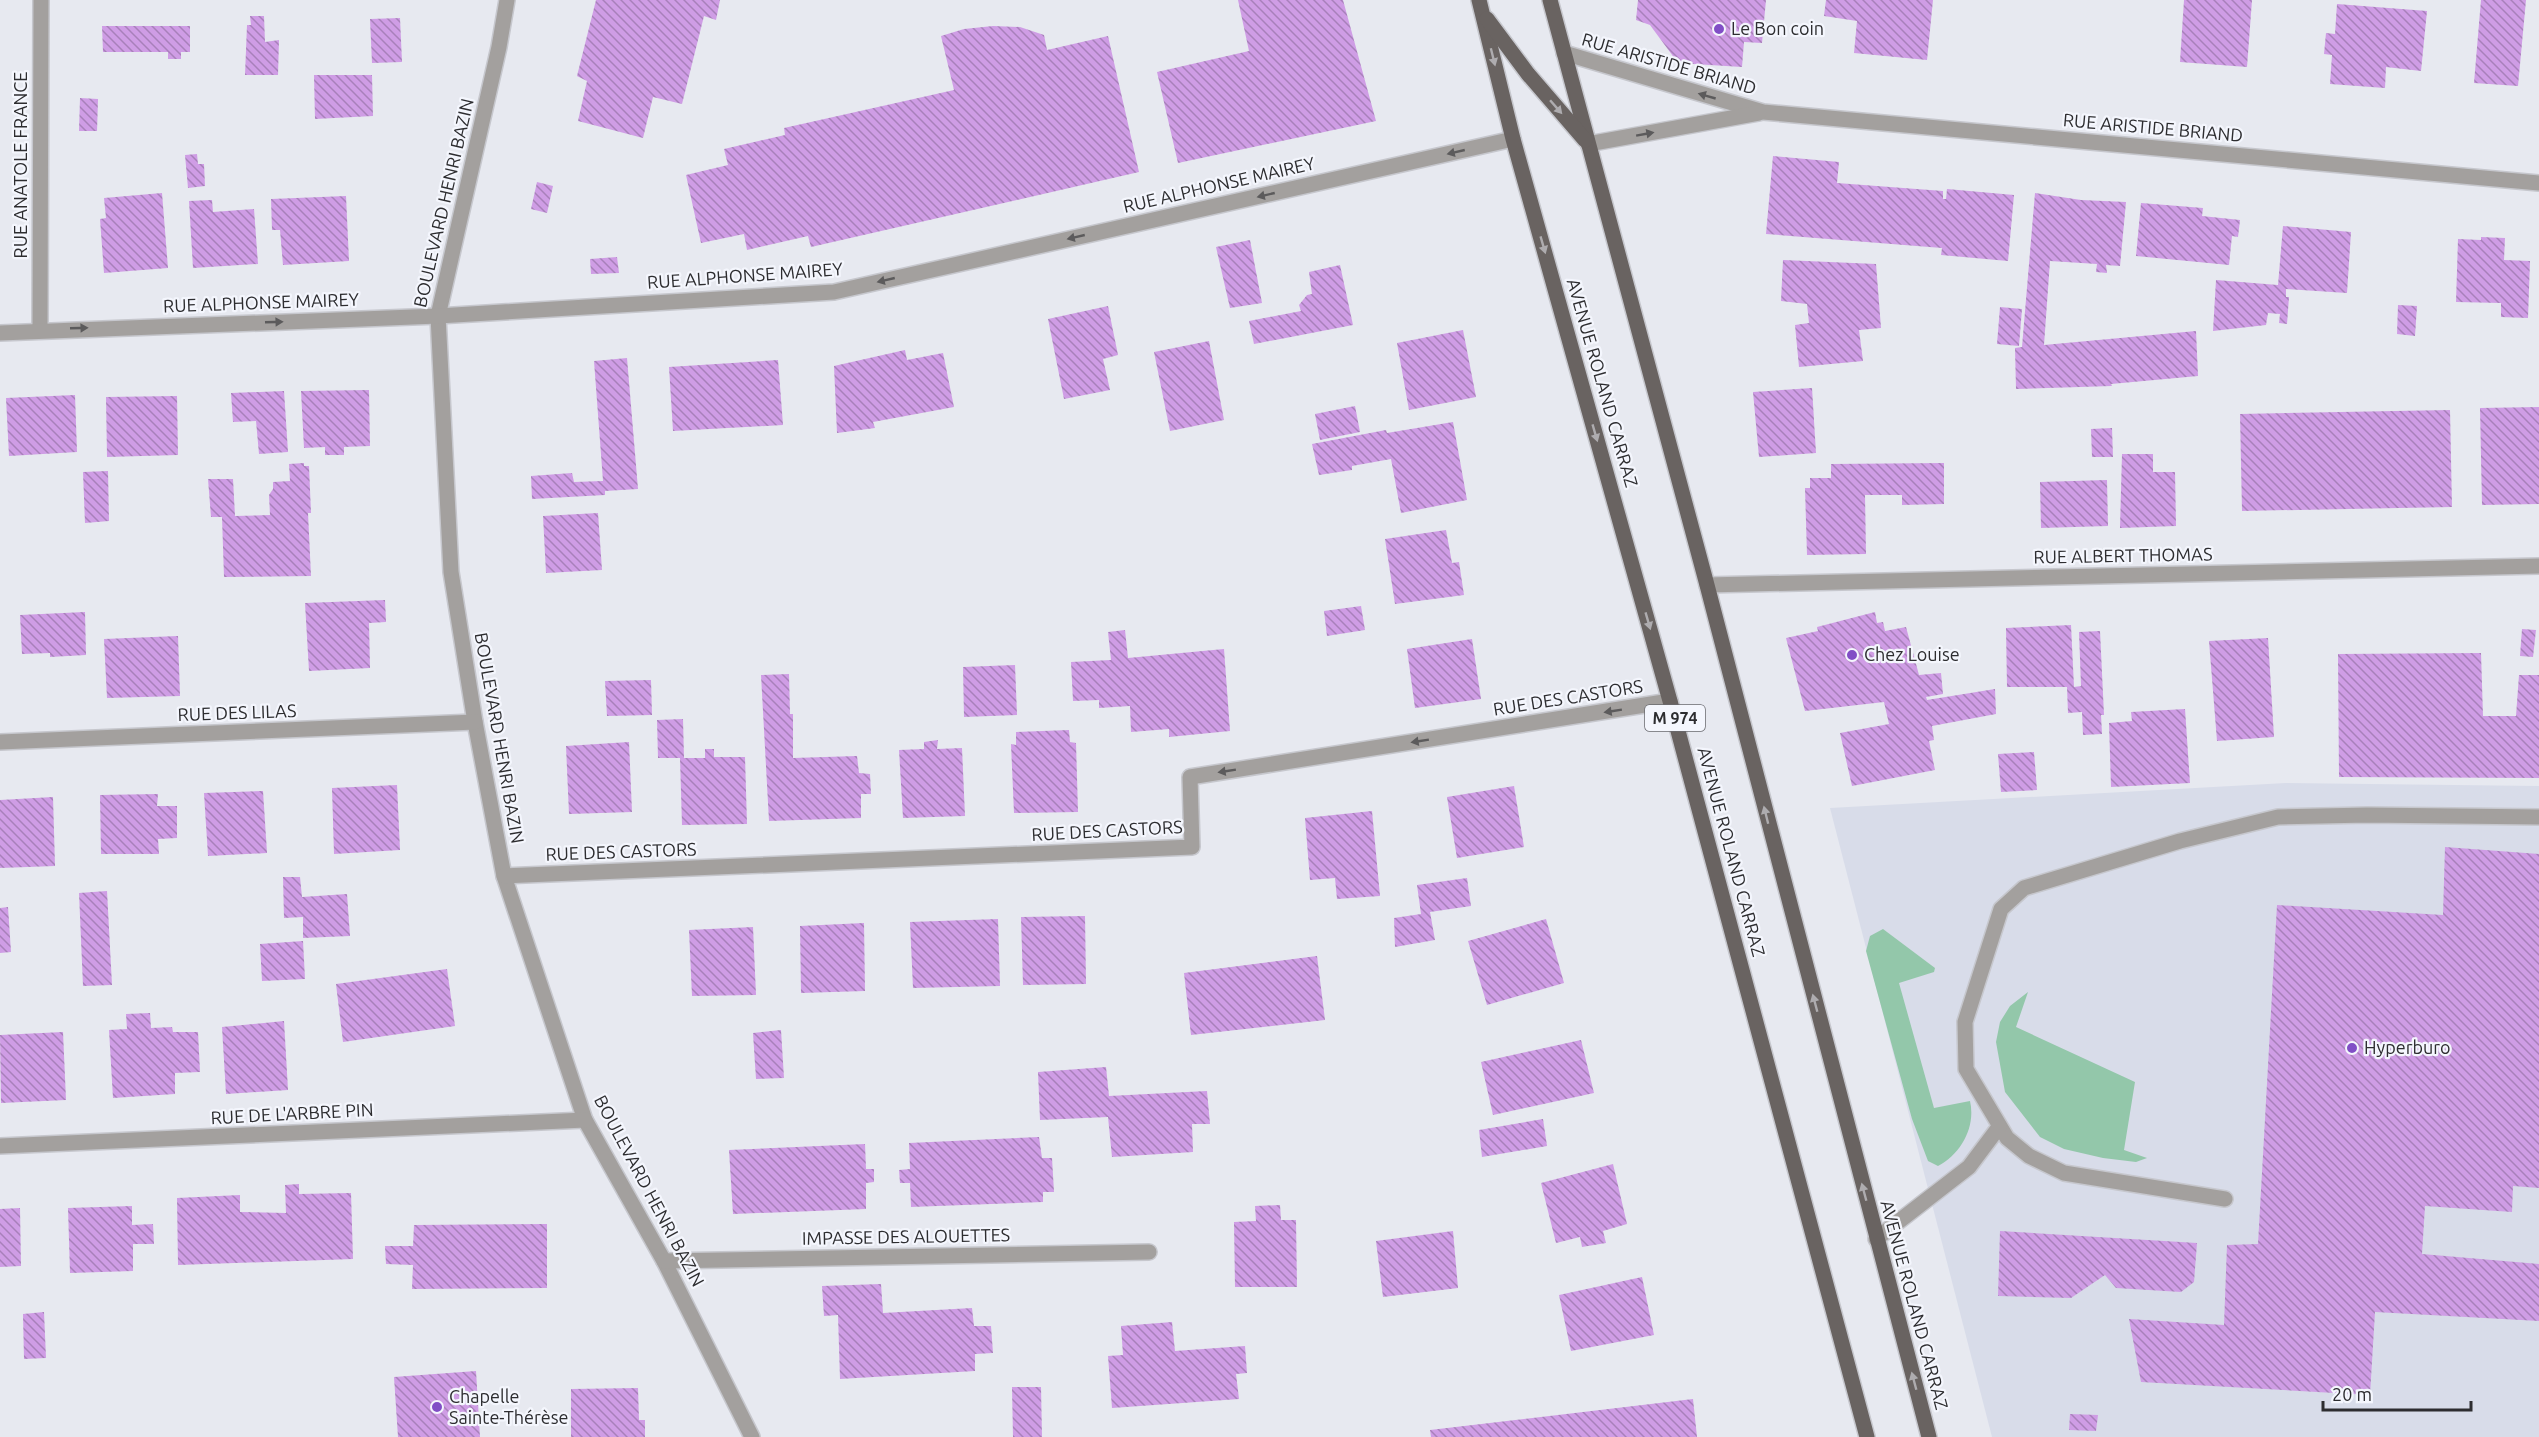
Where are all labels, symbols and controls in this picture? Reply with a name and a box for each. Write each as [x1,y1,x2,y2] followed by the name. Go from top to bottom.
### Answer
[1731,18,1824,38] place label: Le Bon coin
[1712,22,1726,36] marker: Le Bon coin
[1580,29,1759,98] street label: RUE ARISTIDE BRIAND
[1489,48,1498,66] one-way arrow
[10,72,30,258] street label: RUE ANATOLE FRANCE
[1698,91,1716,100] one-way arrow
[409,96,477,309] street label: BOULEVARD HENRI BAZIN
[1550,99,1563,115] one-way arrow
[2062,109,2244,145] street label: RUE ARISTIDE BRIAND
[1636,129,1655,138] one-way arrow
[1447,147,1466,157] one-way arrow
[1121,152,1317,216] street label: RUE ALPHONSE MAIREY
[1257,190,1275,200] one-way arrow
[1067,233,1085,243] one-way arrow
[1539,236,1548,254] one-way arrow
[646,258,844,292] street label: RUE ALPHONSE MAIREY
[876,276,895,285] one-way arrow
[1564,276,1642,489] street label: AVENUE ROLAND CARRAZ
[163,289,360,315] street label: RUE ALPHONSE MAIREY
[265,317,284,327] one-way arrow
[70,324,89,333] one-way arrow
[1591,424,1601,442] one-way arrow
[2033,543,2213,567] street label: RUE ALBERT THOMAS
[1644,612,1653,630] one-way arrow
[472,631,528,845] street label: BOULEVARD HENRI BAZIN
[1864,644,1960,664] place label: Chez Louise
[1845,648,1859,662] marker: Chez Louise
[1492,675,1644,719] street label: RUE DES CASTORS
[177,700,297,724] street label: RUE DES LILAS
[1645,705,1705,731] road number: M 974
[1603,706,1622,715] one-way arrow
[1410,736,1429,745] one-way arrow
[1694,745,1770,959] street label: AVENUE ROLAND CARRAZ
[1218,767,1237,776] one-way arrow
[1761,805,1771,824] one-way arrow
[1031,816,1183,844] street label: RUE DES CASTORS
[545,838,697,864] street label: RUE DES CASTORS
[1810,994,1819,1012] one-way arrow
[2364,1037,2451,1057] place label: Hyperburo
[2345,1041,2359,1055] marker: Hyperburo
[591,1091,709,1290] street label: BOULEVARD HENRI BAZIN
[210,1099,374,1127] street label: RUE DE L'ARBRE PIN
[1858,1183,1868,1201] one-way arrow
[1877,1198,1953,1412] street label: AVENUE ROLAND CARRAZ
[802,1224,1010,1248] street label: IMPASSE DES ALOUETTES
[1909,1371,1919,1390] one-way arrow
[2323,1374,2472,1412] scale bar
[2332,1384,2372,1404] text: 20 m
[449,1386,569,1427] place label: Chapelle Sainte-Thérèse
[430,1400,444,1414] marker: Chapelle Sainte-Thérèse

